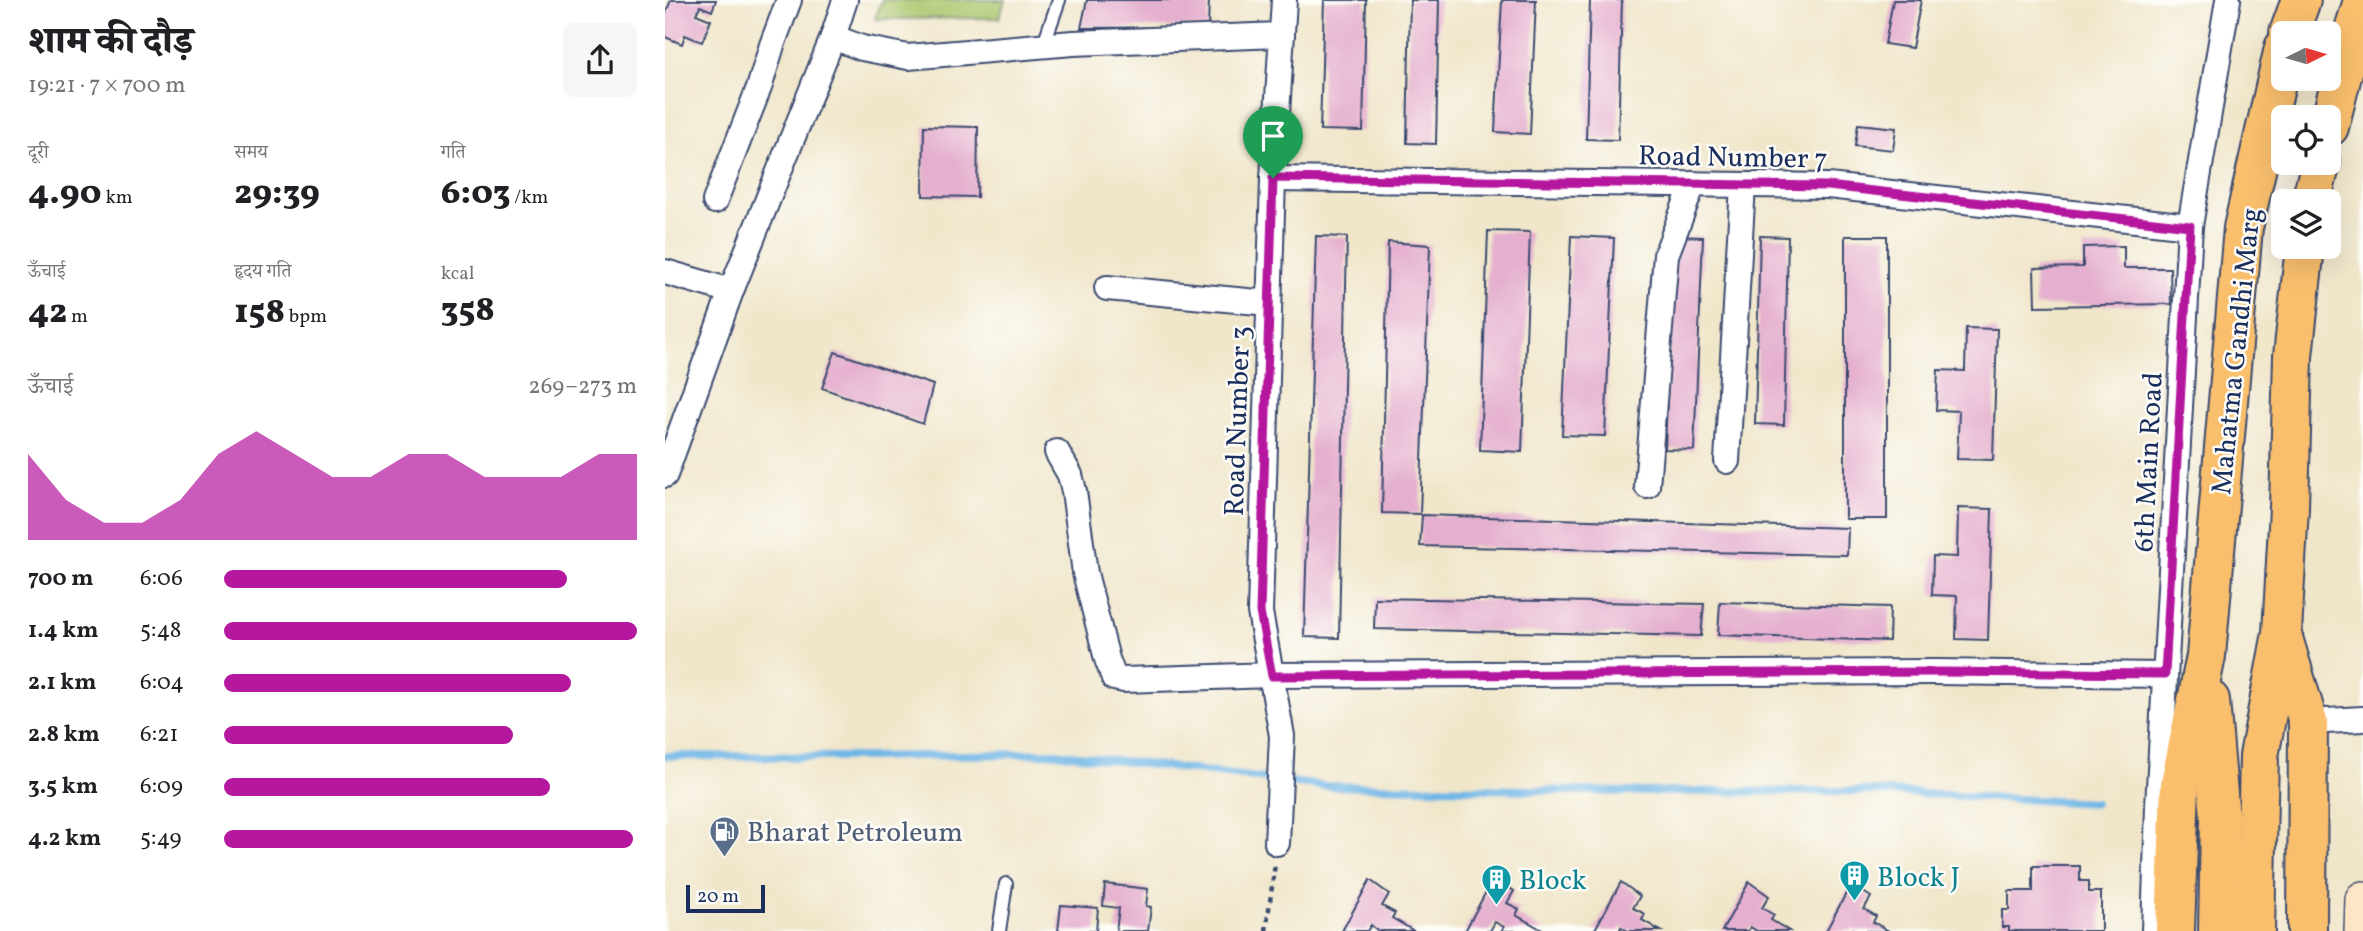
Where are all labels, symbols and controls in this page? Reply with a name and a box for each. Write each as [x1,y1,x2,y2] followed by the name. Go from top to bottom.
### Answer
[28,17,193,70] text: शाम की दौड़
[2271,21,2341,91] north arrow
[2271,21,2341,259] map controls
[563,23,637,97] button: share
[28,70,186,102] text: 19:21 · 7 × 700 m
[2271,105,2341,175] button: locate
[1243,106,1303,178] pin
[1254,117,1292,155] icon: arrive
[1638,137,1828,180] street label: Road Number 7
[28,140,49,166] text: दूरी
[234,140,268,166] text: समय
[441,140,466,166] text: गति
[28,170,102,218] text: 4.90
[234,170,320,218] text: 29:39
[441,170,511,218] text: 6:03
[102,185,133,211] text: km
[511,185,548,211] text: /km
[2271,189,2341,259] button: layers
[2203,206,2272,497] street label: Mahatma Gandhi Marg
[28,259,65,285] text: ऊँचाई
[234,259,291,285] text: हृदय गति
[441,261,474,287] text: kcal
[441,287,495,335] text: 358
[28,289,67,337] text: 42
[234,289,285,337] text: 158
[67,304,88,330] text: m
[285,304,327,330] text: bpm
[1216,325,1261,517] street label: Road Number 3
[28,371,73,403] text: ऊँचाई
[528,371,637,403] text: 269–273 m
[2125,371,2174,553] street label: 6th Main Road
[28,563,94,595] text: 700 m
[140,563,183,595] text: 6:06
[28,615,99,647] text: 1.4 km
[140,615,181,647] text: 5:48
[28,667,97,699] text: 2.1 km
[140,667,184,699] text: 6:04
[28,719,100,751] text: 2.8 km
[140,719,178,751] text: 6:21
[28,771,98,803] text: 3.5 km
[140,771,183,803] text: 6:09
[707,814,741,858] fuel station icon: Bharat Petroleum
[747,814,963,853] place label: Bharat Petroleum
[28,823,101,855] text: 4.2 km
[140,823,181,855] text: 5:49
[1837,859,1871,903] building icon: Block J
[1877,859,1960,898] place label: Block J
[1479,862,1513,906] building icon: Block
[1519,862,1587,901] place label: Block
[686,882,765,914] scale bar
[697,884,739,910] text: 20 m

